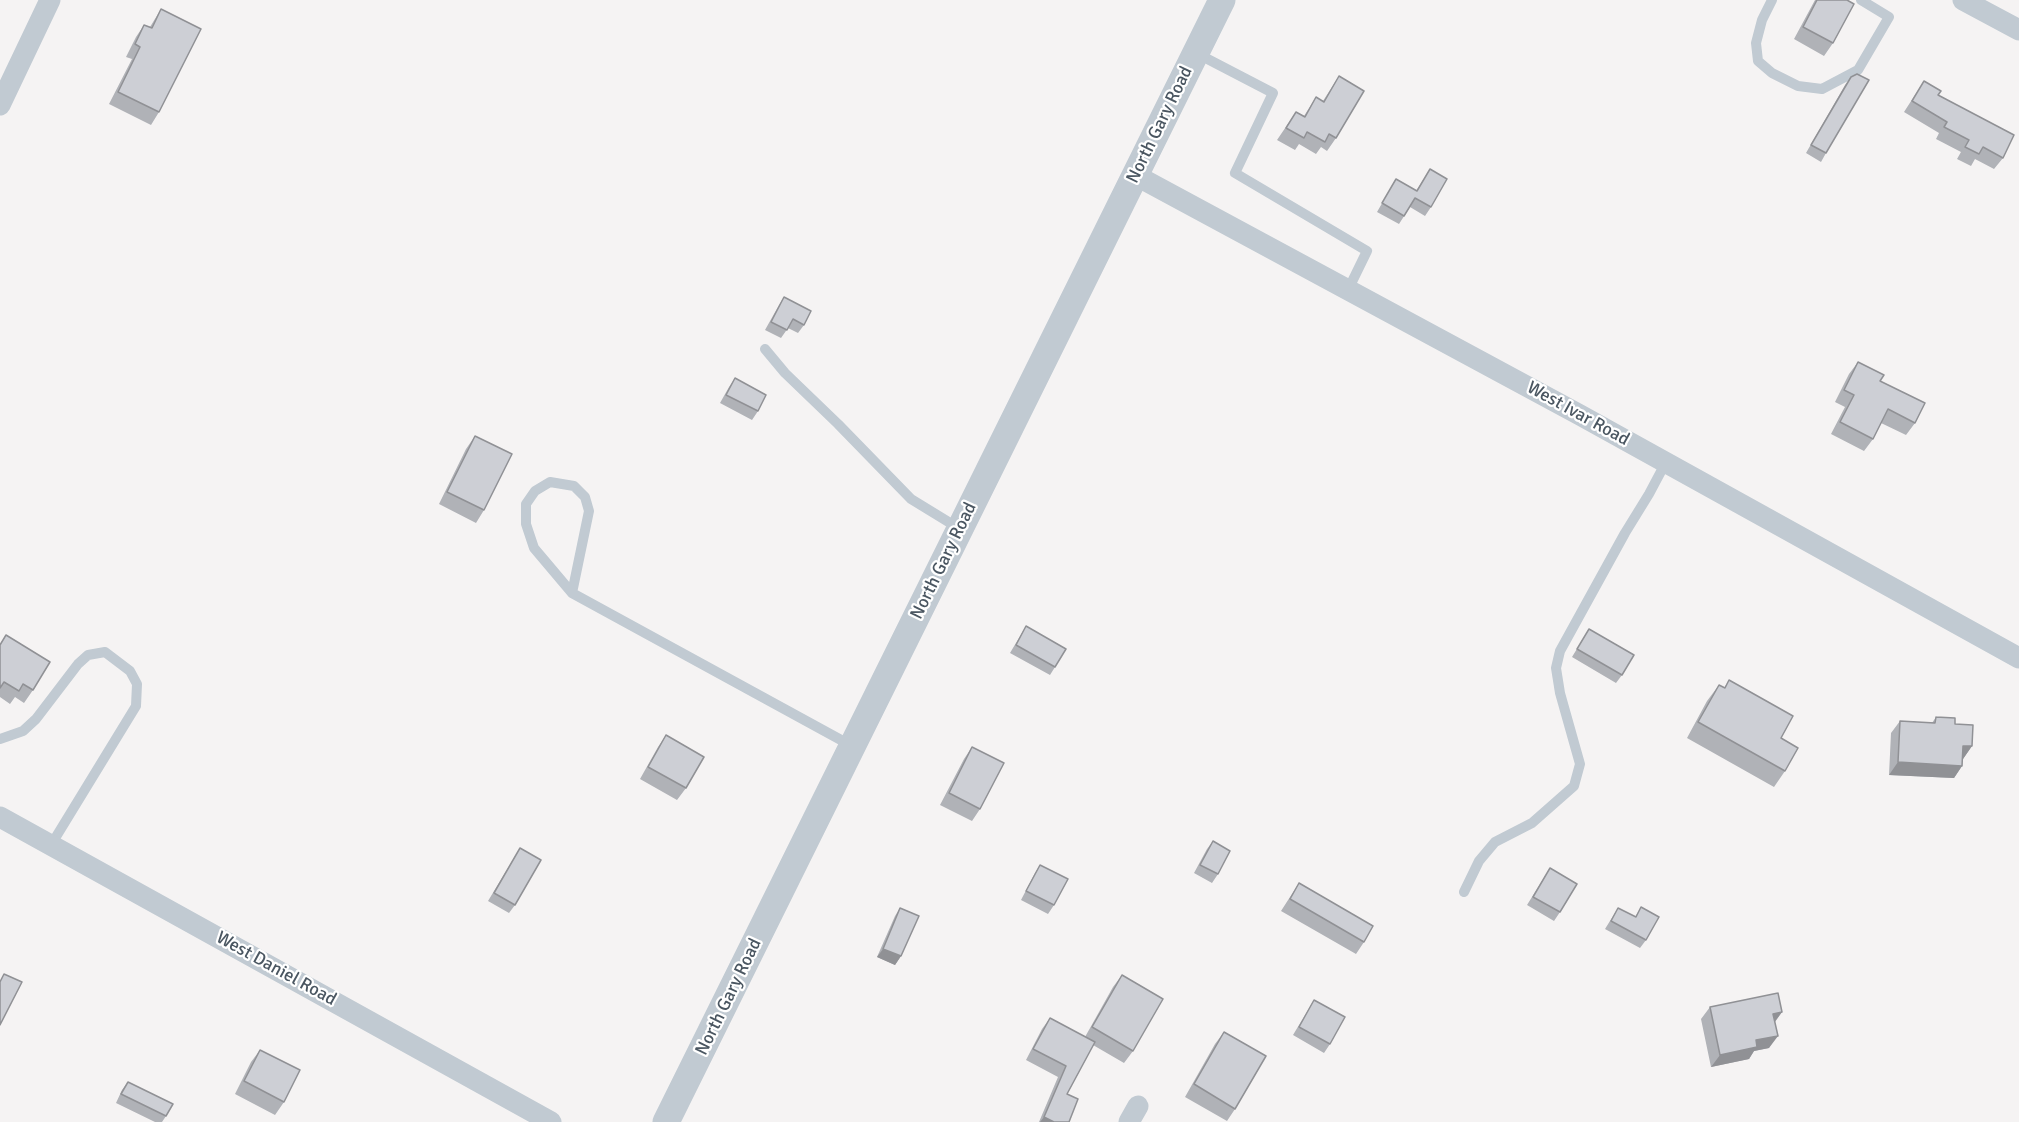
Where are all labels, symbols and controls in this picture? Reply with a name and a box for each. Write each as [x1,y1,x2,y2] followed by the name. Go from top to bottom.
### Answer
[1122,63,1198,187] street label: North Gary Road
[1523,377,1633,451] street label: West Ivar Road
[906,499,982,623] street label: North Gary Road
[212,927,340,1011] street label: West Daniel Road
[691,935,767,1059] street label: North Gary Road

